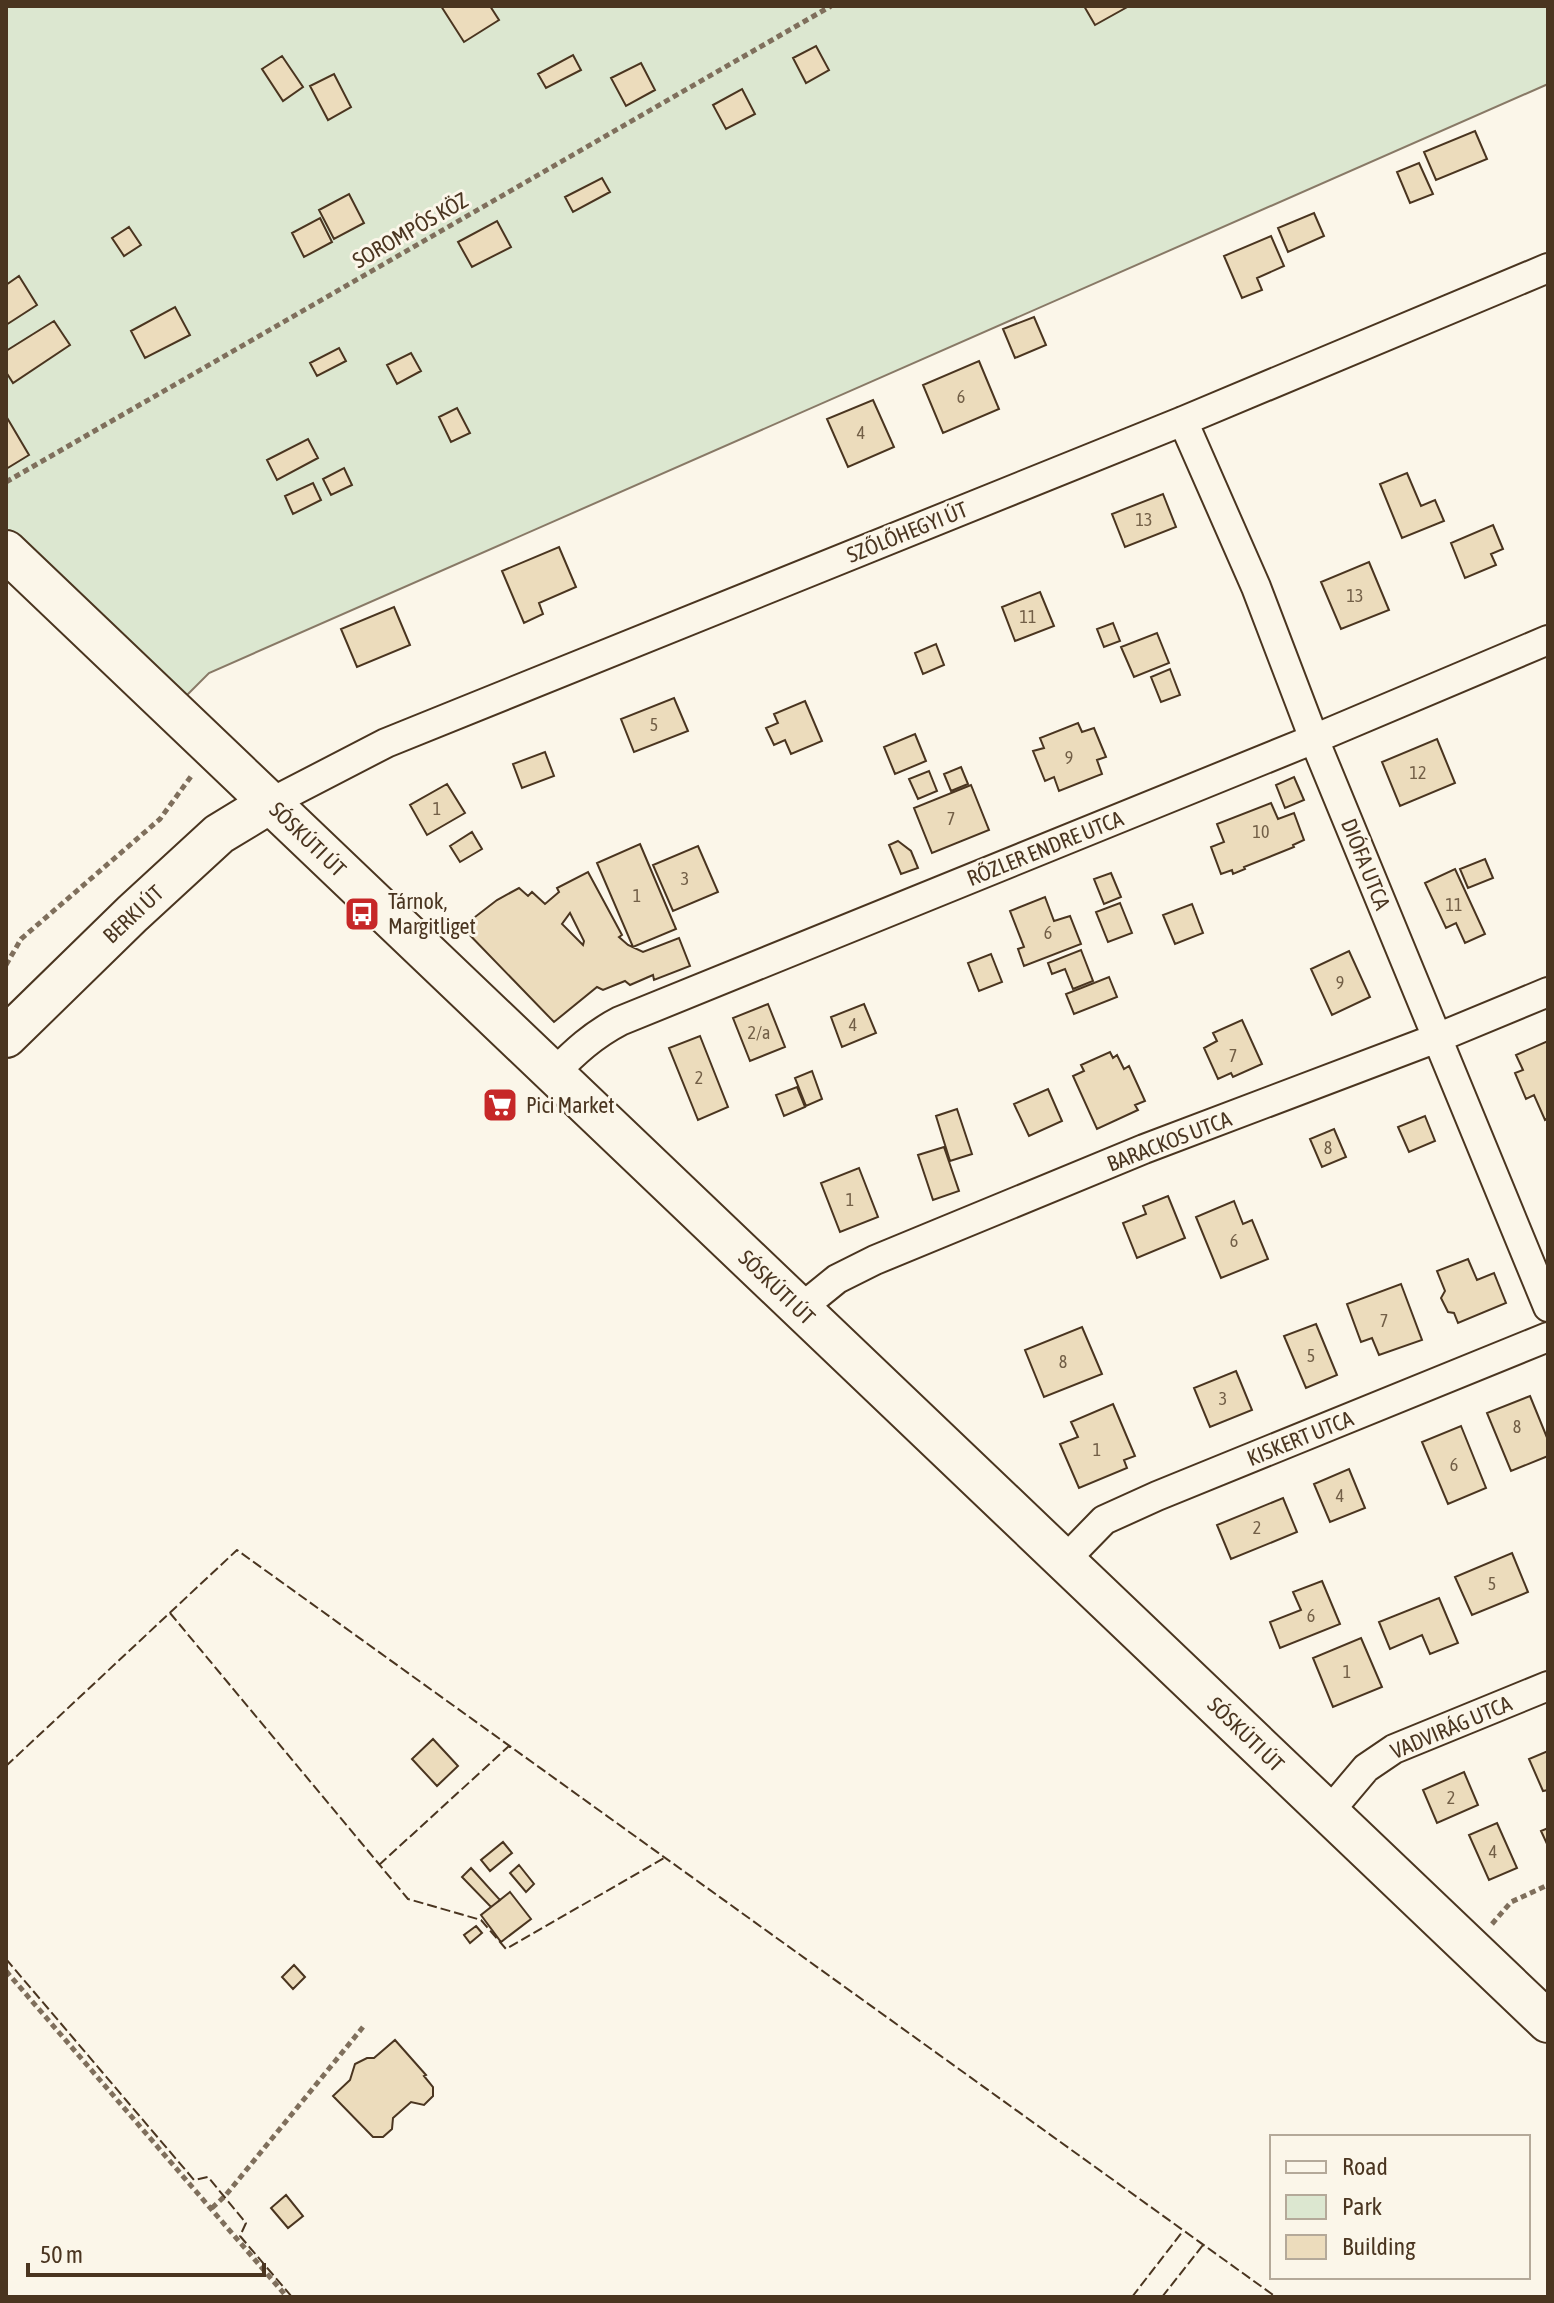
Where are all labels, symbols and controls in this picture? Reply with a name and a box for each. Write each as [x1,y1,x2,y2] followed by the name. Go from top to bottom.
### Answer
[348,187,472,273] street label: SOROMPÓS KÖZ
[957,386,965,407] house number: 6
[857,422,865,443] house number: 4
[843,496,971,568] street label: SZŐLŐHEGYI ÚT
[1136,509,1152,530] house number: 13
[1347,585,1363,606] house number: 13
[1020,606,1036,627] house number: 11
[650,714,658,735] house number: 5
[1065,747,1073,768] house number: 9
[1410,762,1426,783] house number: 12
[264,796,352,882] street label: SÓSKÚTI ÚT
[433,798,441,819] house number: 1
[963,805,1127,891] street label: RŐZLER ENDRE UTCA
[947,808,955,829] house number: 7
[1336,815,1396,914] street label: DIÓFA UTCA
[1253,821,1269,842] house number: 10
[681,868,689,889] house number: 3
[97,879,169,948] street label: BERKI ÚT
[633,885,641,906] house number: 1
[388,888,476,939] place label: Tárnok, Margitliget
[1446,894,1462,915] house number: 11
[343,895,381,933] bus stop icon: Tárnok, Margitliget
[1044,922,1052,943] house number: 6
[1336,972,1344,993] house number: 9
[849,1014,857,1035] house number: 4
[748,1022,770,1043] house number: 2/a
[1229,1045,1237,1066] house number: 7
[695,1067,703,1088] house number: 2
[481,1086,519,1124] supermarket icon: Pici Market
[526,1092,615,1118] place label: Pici Market
[1103,1105,1235,1177] street label: BARACKOS UTCA
[1324,1137,1332,1158] house number: 8
[846,1189,854,1210] house number: 1
[1230,1230,1238,1251] house number: 6
[733,1244,821,1330] street label: SÓSKÚTI ÚT
[1380,1310,1388,1331] house number: 7
[1307,1345,1315,1366] house number: 5
[1059,1351,1067,1372] house number: 8
[1219,1388,1227,1409] house number: 3
[1243,1405,1357,1471] street label: KISKERT UTCA
[1513,1416,1521,1437] house number: 8
[1093,1439,1101,1460] house number: 1
[1450,1454,1458,1475] house number: 6
[1336,1485,1344,1506] house number: 4
[1253,1517,1261,1538] house number: 2
[1488,1573,1496,1594] house number: 5
[1307,1605,1315,1626] house number: 6
[1343,1661,1351,1682] house number: 1
[1387,1690,1516,1764] street label: VADVIRÁG UTCA
[1202,1691,1290,1777] street label: SÓSKÚTI ÚT
[1447,1787,1455,1808] house number: 2
[1489,1841,1497,1862] house number: 4
[1270,2135,1530,2279] legend
[1342,2153,1388,2180] text: Road
[1342,2193,1383,2220] text: Park
[28,2227,264,2277] scale bar
[1342,2233,1416,2260] text: Building
[40,2241,83,2268] text: 50 m

